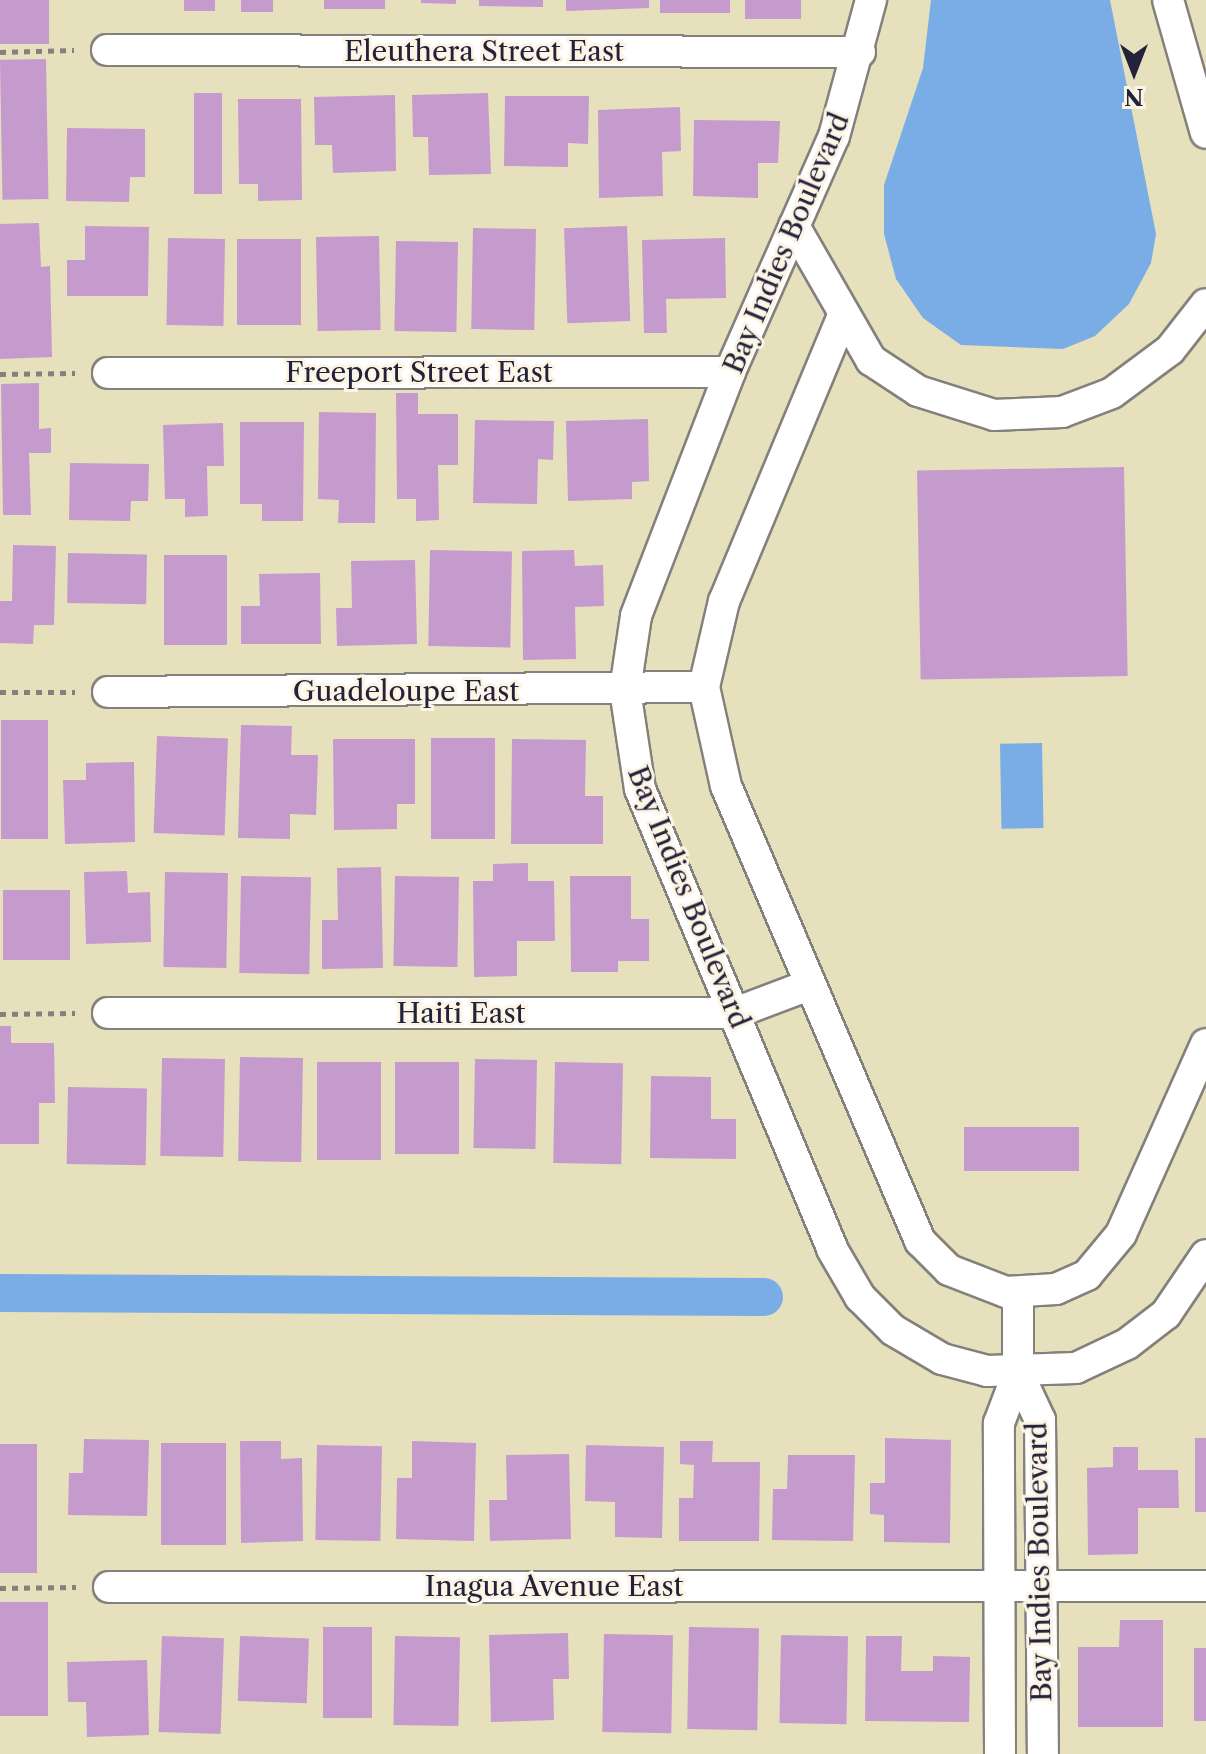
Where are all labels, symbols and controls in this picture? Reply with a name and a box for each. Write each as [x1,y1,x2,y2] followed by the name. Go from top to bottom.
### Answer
[1094,32,1174,112] north arrow
[344,34,624,68] street label: Eleuthera Street East
[1124,83,1144,110] text: N
[716,107,856,379] street label: Bay Indies Boulevard
[285,355,553,389] street label: Freeport Street East
[293,674,519,708] street label: Guadeloupe East
[621,761,757,1033] street label: Bay Indies Boulevard
[397,996,525,1030] street label: Haiti East
[1020,1421,1058,1703] street label: Bay Indies Boulevard
[424,1569,684,1603] street label: Inagua Avenue East

